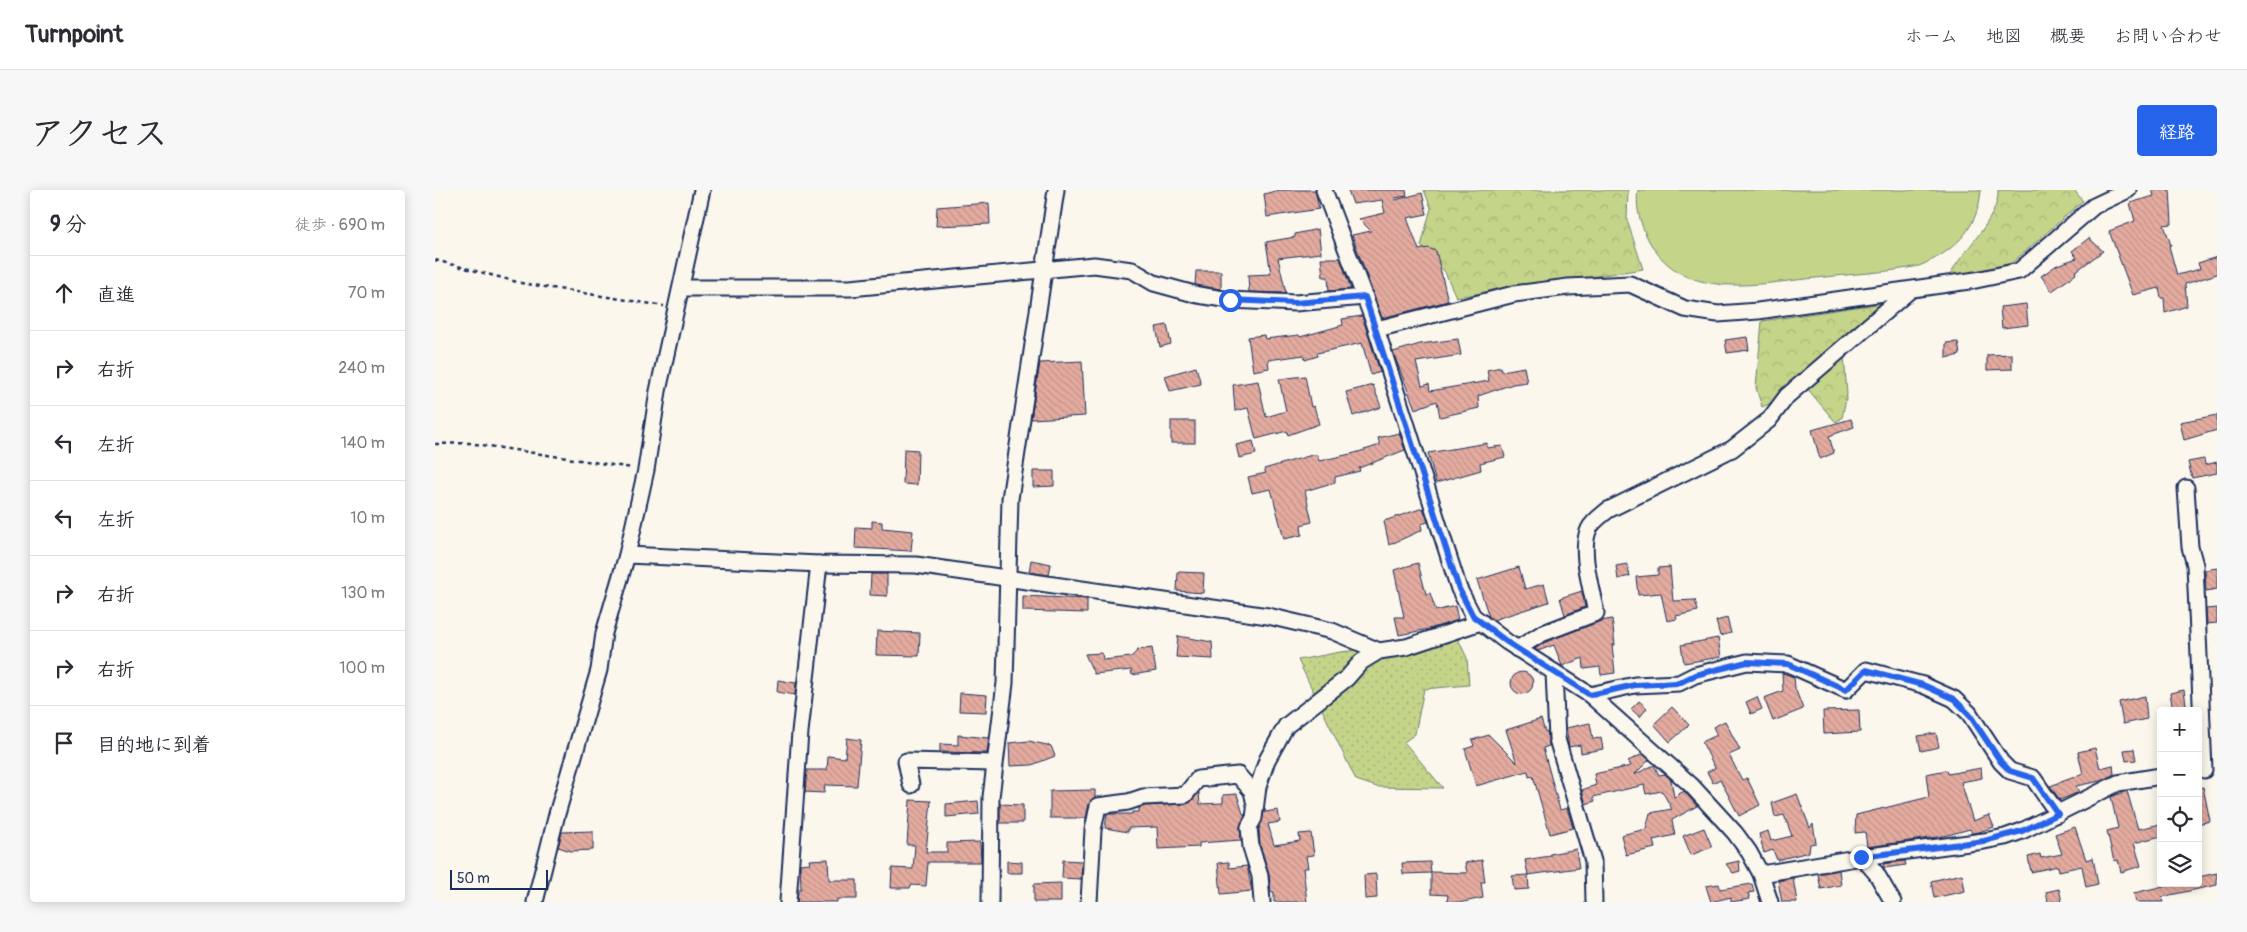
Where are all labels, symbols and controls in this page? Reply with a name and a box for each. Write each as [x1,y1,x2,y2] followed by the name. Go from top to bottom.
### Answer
[25,20,123,49] text: Turnpoint
[1905,25,1958,48] text: ホーム
[1986,25,2022,48] text: 地図
[2050,25,2086,48] text: 概要
[2114,25,2222,48] text: お問い合わせ
[2137,105,2217,156] button: 経路
[30,112,168,156] text: アクセス
[50,211,86,238] text: 9 分
[295,215,385,235] text: 徒歩 · 690 m
[50,279,78,307] icon: ahead
[97,283,135,307] text: 直進
[348,283,385,303] text: 70 m
[1219,289,1242,312] route start
[50,354,78,382] icon: right
[97,358,135,382] text: 右折
[338,358,385,378] text: 240 m
[50,429,78,457] icon: left
[97,433,135,457] text: 左折
[341,433,385,453] text: 140 m
[50,504,78,532] icon: left
[97,508,135,532] text: 左折
[350,508,385,528] text: 10 m
[50,579,78,607] icon: right
[97,583,135,607] text: 右折
[341,583,385,603] text: 130 m
[50,654,78,682] icon: right
[97,658,135,682] text: 右折
[339,658,385,678] text: 100 m
[2157,707,2202,887] map controls
[2157,707,2202,752] button: +
[50,729,78,757] icon: arrive
[97,733,211,757] text: 目的地に到着
[2157,752,2202,797] button: −
[2157,797,2202,842] button: locate
[2157,842,2202,887] button: layers
[1850,846,1873,869] route end
[450,867,547,890] scale bar
[457,870,490,887] text: 50 m

